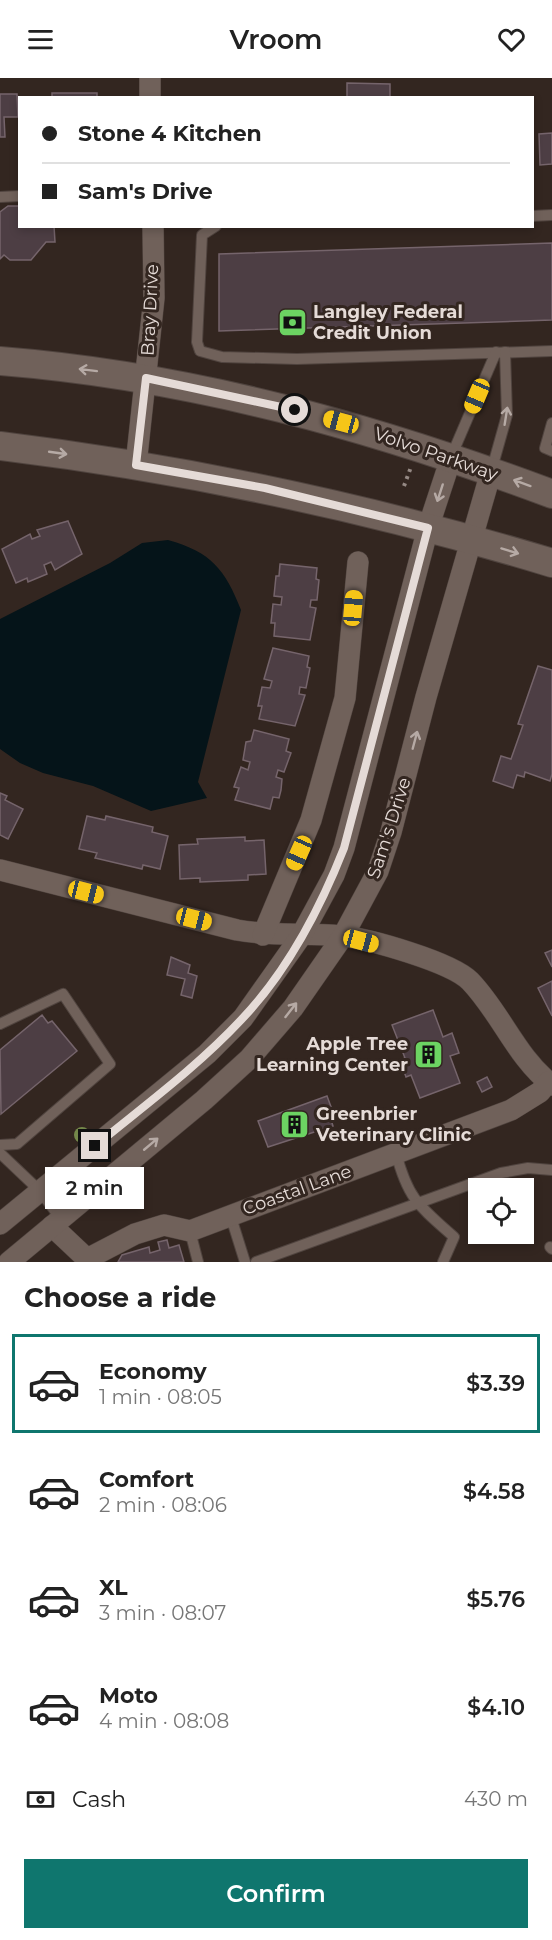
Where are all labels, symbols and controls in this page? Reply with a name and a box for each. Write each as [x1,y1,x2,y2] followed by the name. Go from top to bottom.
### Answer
[24,23,57,56] icon: menu
[229,23,323,56] text: Vroom
[495,23,528,56] icon: heart
[78,120,262,147] text: Stone 4 Kitchen
[78,178,213,205] text: Sam's Drive
[137,263,163,356] street label: Bray Drive
[313,301,463,344] place label: Langley Federal Credit Union
[276,306,308,338] bank icon: Langley Federal Credit Union
[78,365,98,376] one-way arrow
[462,376,492,416] car
[281,396,308,423] route start
[501,407,512,426] one-way arrow
[321,409,361,435] car
[371,423,501,486] street label: Volvo Parkway
[48,448,67,459] one-way arrow
[513,476,532,487] one-way arrow
[433,483,444,502] one-way arrow
[500,546,519,557] one-way arrow
[342,589,364,627] car
[410,731,421,750] one-way arrow
[362,775,416,881] street label: Sam's Drive
[283,833,315,873] car
[66,879,106,905] car
[174,906,214,932] car
[341,928,381,954] car
[285,1002,298,1018] one-way arrow
[256,1033,408,1076] place label: Apple Tree Learning Center
[413,1038,445,1070] building icon: Apple Tree Learning Center
[315,1103,472,1146] place label: Greenbrier Veterinary Clinic
[279,1108,311,1140] building icon: Greenbrier Veterinary Clinic
[81,1132,108,1159] route end
[143,1138,159,1151] one-way arrow
[239,1160,355,1220] street label: Coastal Lane
[46,1167,144,1209] callout: 2 min
[66,1176,123,1200] text: 2 min
[468,1178,534,1244] map controls
[468,1178,534,1244] button: locate
[24,1281,216,1314] text: Choose a ride
[27,1357,81,1411] icon: car
[99,1358,207,1385] text: Economy
[466,1370,525,1397] text: $3.39
[99,1385,222,1409] text: 1 min · 08:05
[27,1465,81,1519] icon: car
[99,1466,194,1493] text: Comfort
[463,1478,525,1505] text: $4.58
[99,1493,227,1517] text: 2 min · 08:06
[27,1573,81,1627] icon: car
[99,1574,128,1601] text: XL
[467,1586,525,1613] text: $5.76
[99,1601,226,1625] text: 3 min · 08:07
[27,1681,81,1735] icon: car
[99,1682,158,1709] text: Moto
[467,1694,525,1721] text: $4.10
[99,1709,229,1733] text: 4 min · 08:08
[24,1783,57,1816] icon: cash
[72,1786,126,1813] text: Cash
[464,1787,528,1811] text: 430 m
[24,1859,528,1928] button: Confirm

